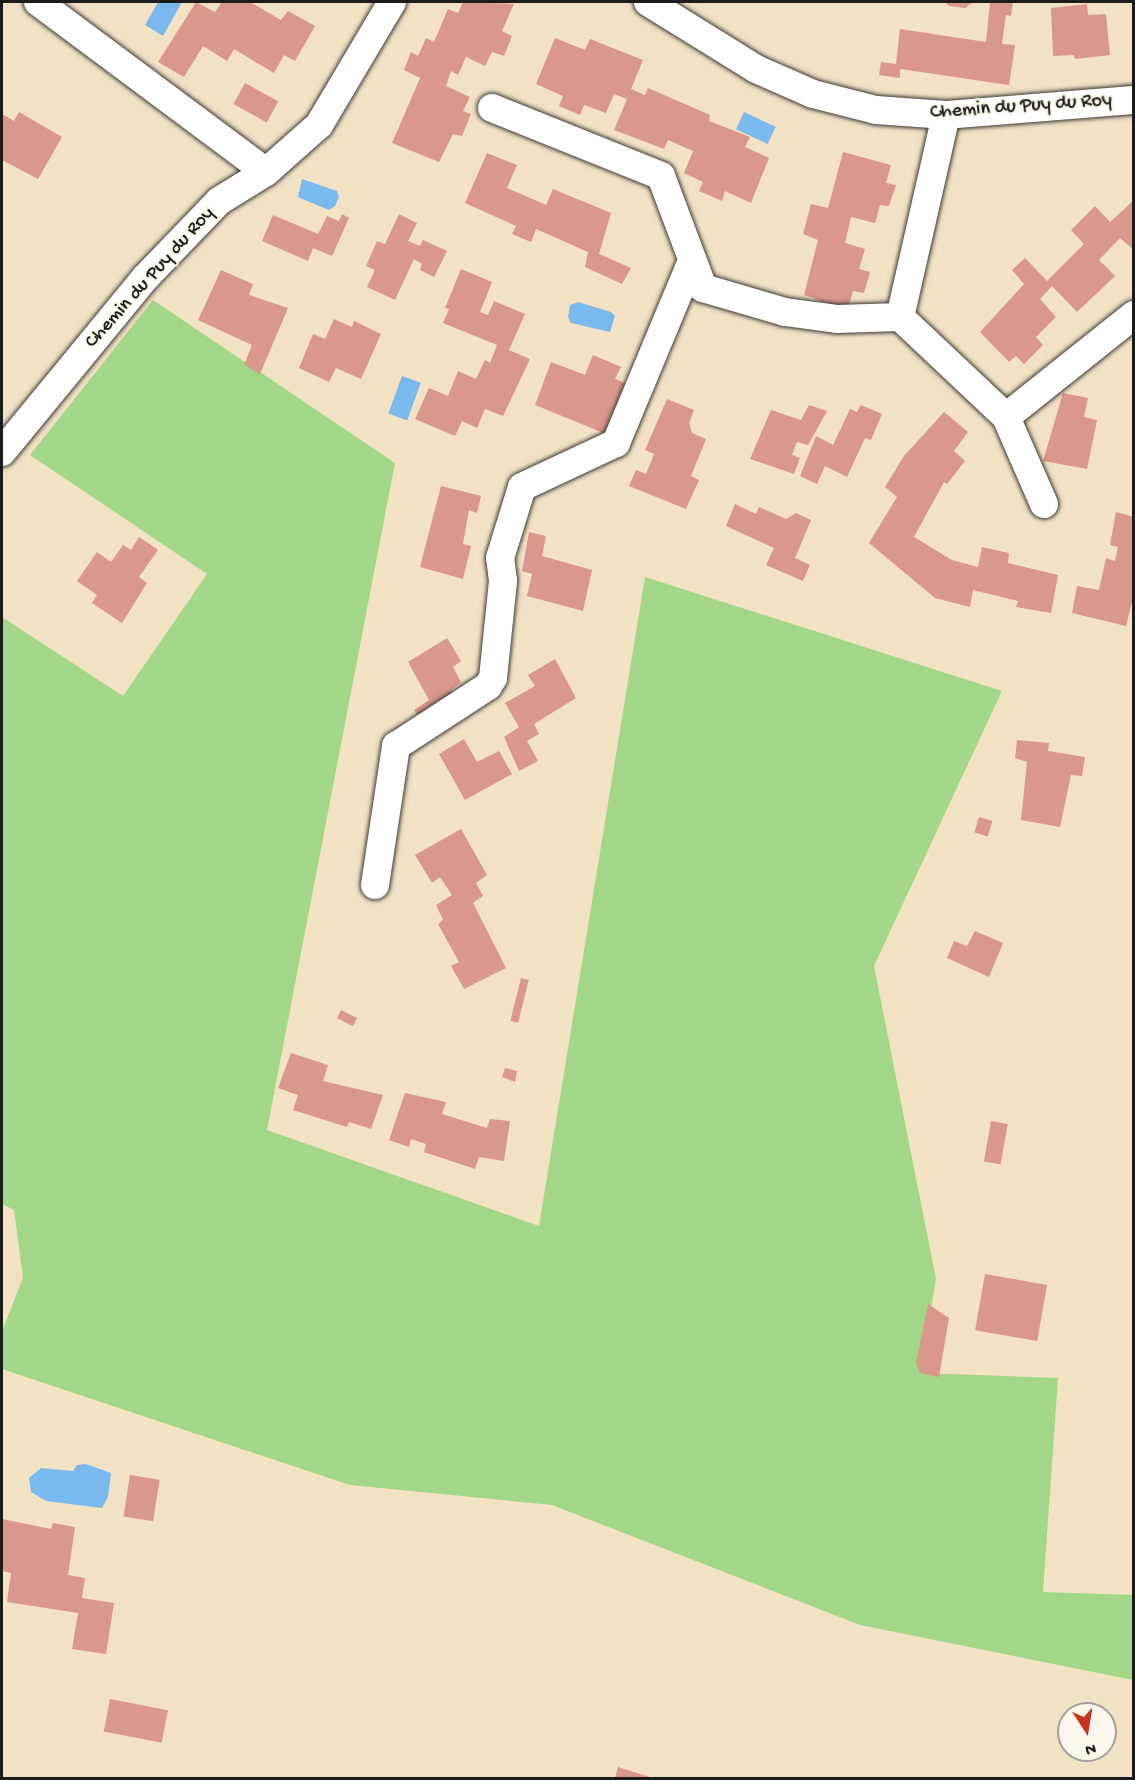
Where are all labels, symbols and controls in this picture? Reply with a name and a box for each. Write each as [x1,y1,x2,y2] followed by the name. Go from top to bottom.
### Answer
[929,89,1113,125] street label: Chemin du Puy du Roy
[80,202,220,354] street label: Chemin du Puy du Roy
[1057,1702,1117,1762] north arrow
[1083,1738,1098,1759] text: N

